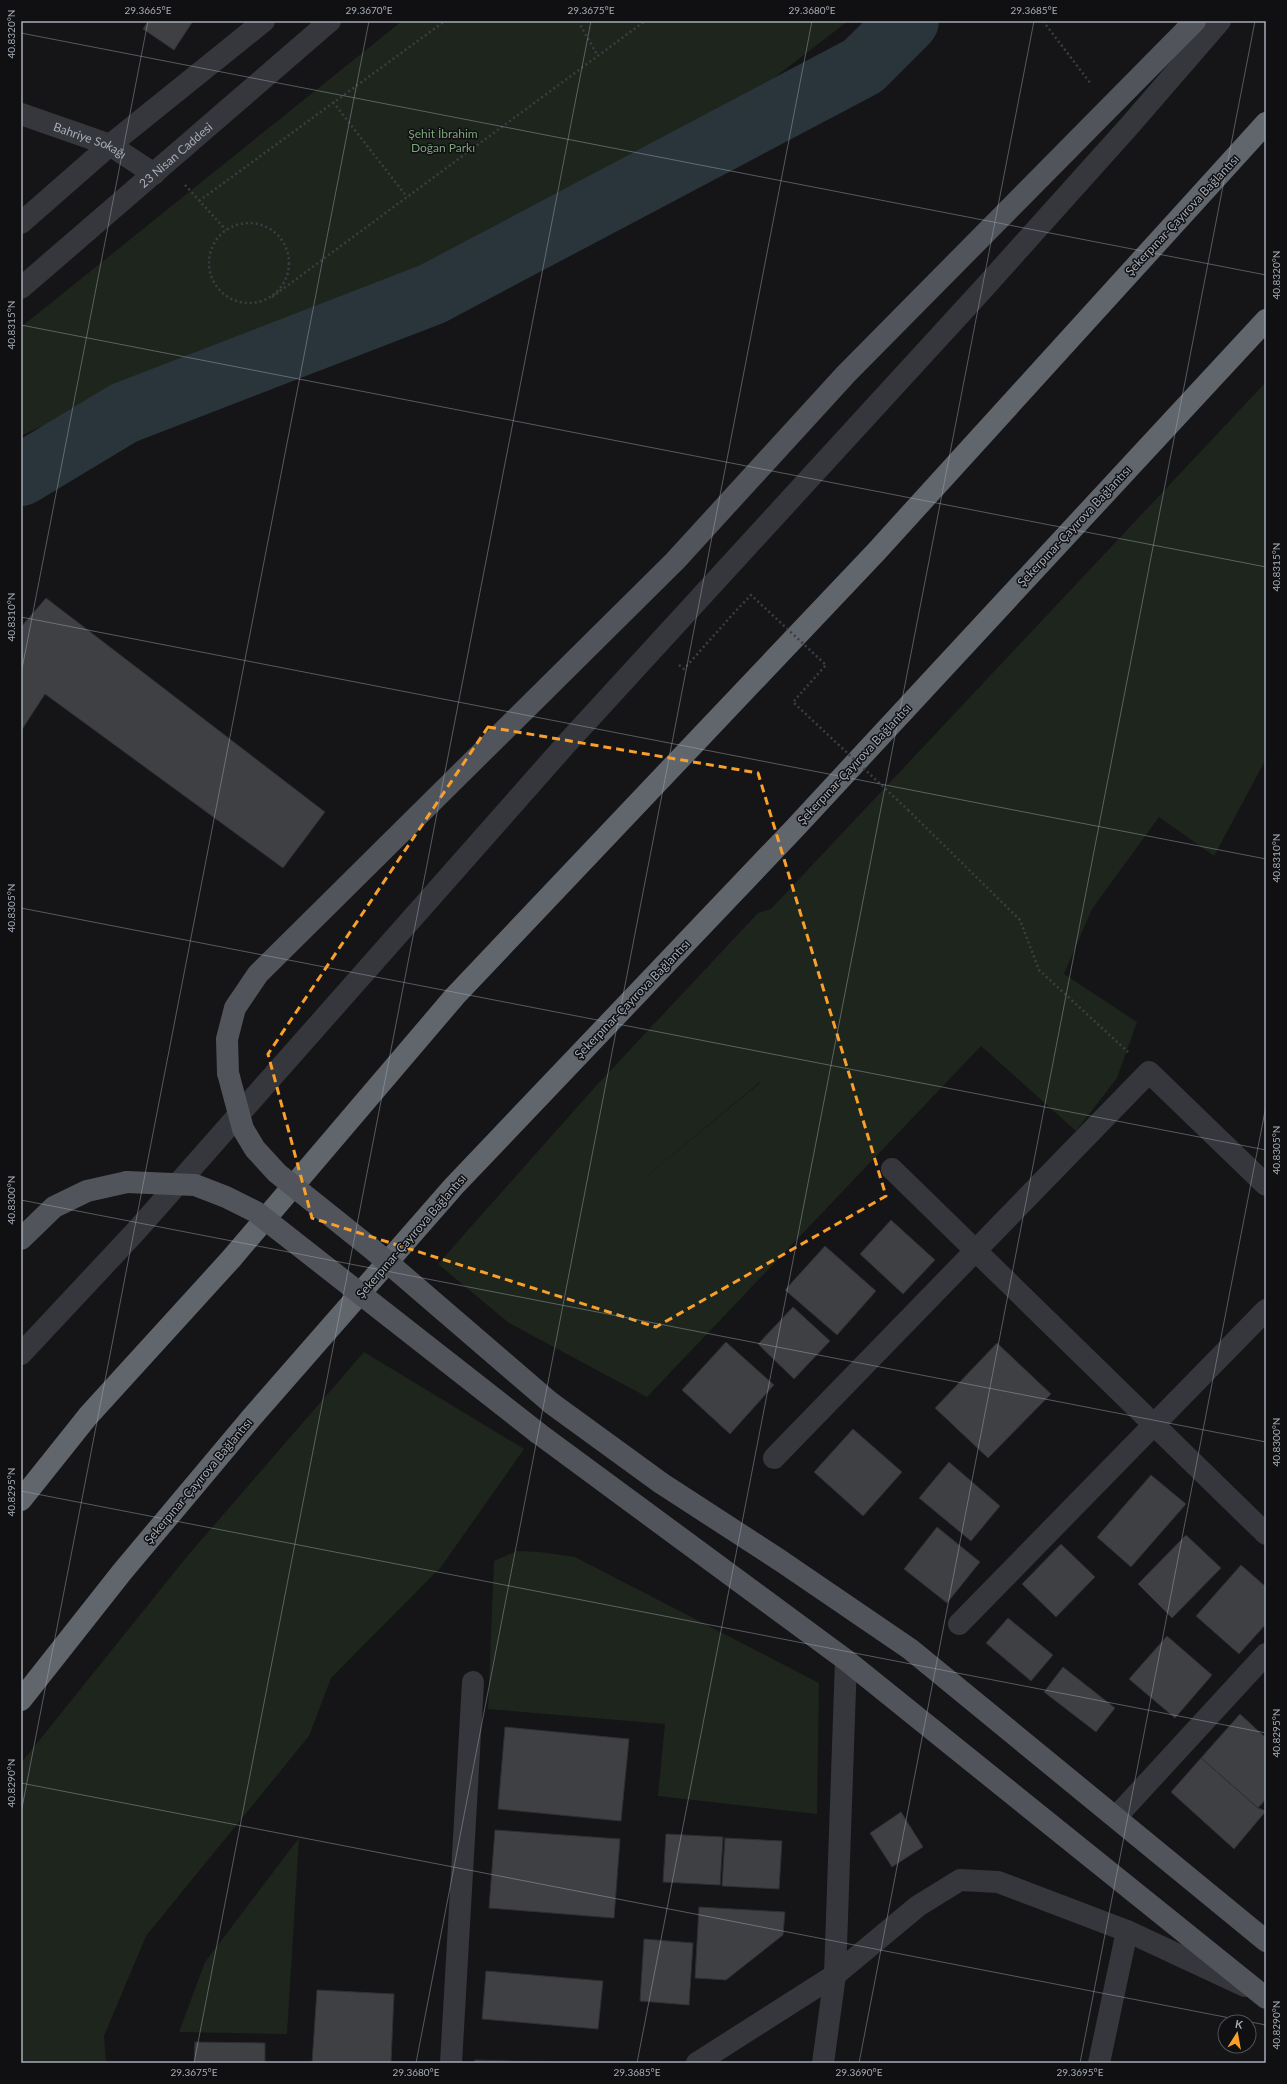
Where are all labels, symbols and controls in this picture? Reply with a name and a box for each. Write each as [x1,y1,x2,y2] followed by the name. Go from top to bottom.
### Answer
[124,4,172,16] text: 29.3665°E
[345,4,393,16] text: 29.3670°E
[567,4,615,16] text: 29.3675°E
[788,4,836,16] text: 29.3680°E
[1010,4,1058,16] text: 29.3685°E
[5,10,17,58] text: 40.8320°N
[52,118,130,161] street label: Bahriye Sokağı
[136,119,215,190] street label: 23 Nisan Caddesi
[408,126,478,155] park label: Şehit İbrahim Doğan Parkı
[1122,152,1242,278] street label: Şekerpınar-Çayırova Bağlantısı
[1270,251,1282,299] text: 40.8320°N
[5,301,17,349] text: 40.8315°N
[1014,463,1134,589] street label: Şekerpınar-Çayırova Bağlantısı
[1270,543,1282,591] text: 40.8315°N
[5,593,17,641] text: 40.8310°N
[794,701,914,827] street label: Şekerpınar-Çayırova Bağlantısı
[1270,834,1282,882] text: 40.8310°N
[5,884,17,932] text: 40.8305°N
[571,936,693,1062] street label: Şekerpınar-Çayırova Bağlantısı
[1270,1126,1282,1174] text: 40.8305°N
[353,1171,469,1301] street label: Şekerpınar-Çayırova Bağlantısı
[5,1176,17,1224] text: 40.8300°N
[141,1415,255,1547] street label: Şekerpınar-Çayırova Bağlantısı
[1270,1418,1282,1466] text: 40.8300°N
[5,1468,17,1516] text: 40.8295°N
[1270,1709,1282,1757] text: 40.8295°N
[5,1759,17,1807] text: 40.8290°N
[1270,2001,1282,2049] text: 40.8290°N
[1217,2014,1257,2054] north arrow
[1234,2017,1244,2031] text: K
[170,2066,218,2078] text: 29.3675°E
[392,2066,440,2078] text: 29.3680°E
[613,2066,661,2078] text: 29.3685°E
[835,2066,883,2078] text: 29.3690°E
[1056,2066,1104,2078] text: 29.3695°E

